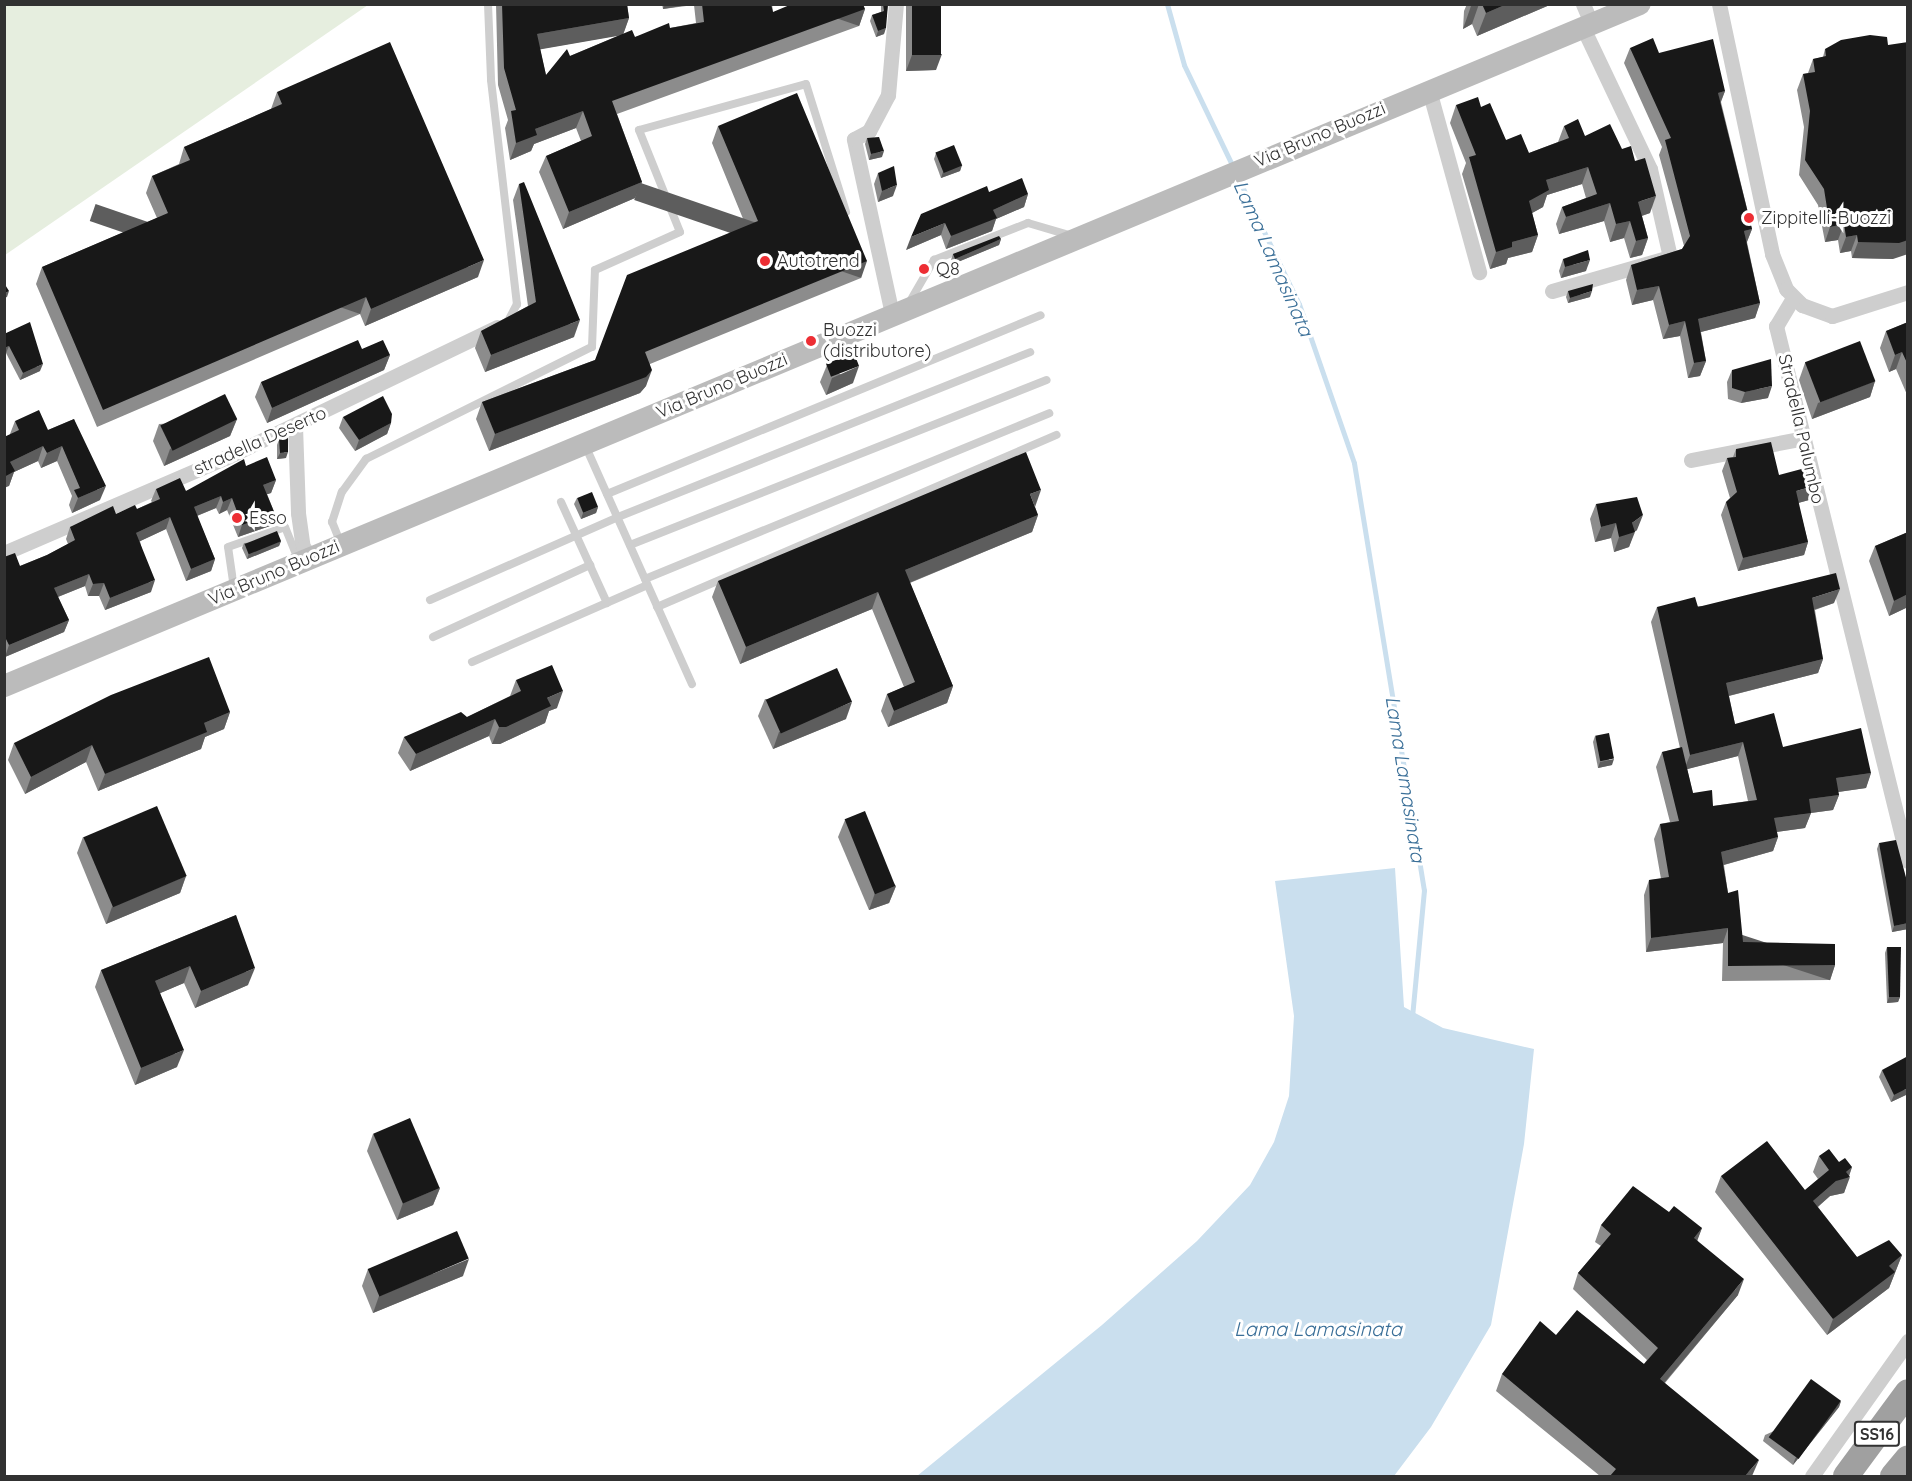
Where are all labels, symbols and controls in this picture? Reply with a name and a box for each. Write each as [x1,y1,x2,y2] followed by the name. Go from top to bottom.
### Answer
[1251,98,1389,172] street label: Via Bruno Buozzi
[1229,176,1319,340] water label: Lama Lamasinata
[1761,207,1891,229] place label: Zippitelli-Buozzi
[1742,211,1756,225] marker: Zippitelli-Buozzi
[777,250,860,272] place label: Autotrend
[758,254,772,268] marker: Autotrend
[936,258,960,280] place label: Q8
[917,262,931,276] marker: Q8
[823,320,931,362] place label: Buozzi (distributore)
[804,334,818,348] marker: Buozzi (distributore)
[653,349,791,423] street label: Via Bruno Buozzi
[1773,352,1829,506] street label: Stradella Palumbo
[190,402,330,480] street label: stradella Deserto
[249,507,287,529] place label: Esso
[230,511,244,525] marker: Esso
[205,536,343,610] street label: Via Bruno Buozzi
[1381,694,1431,864] water label: Lama Lamasinata
[1234,1316,1402,1340] water label: Lama Lamasinata
[1853,1421,1901,1447] road number: SS16

